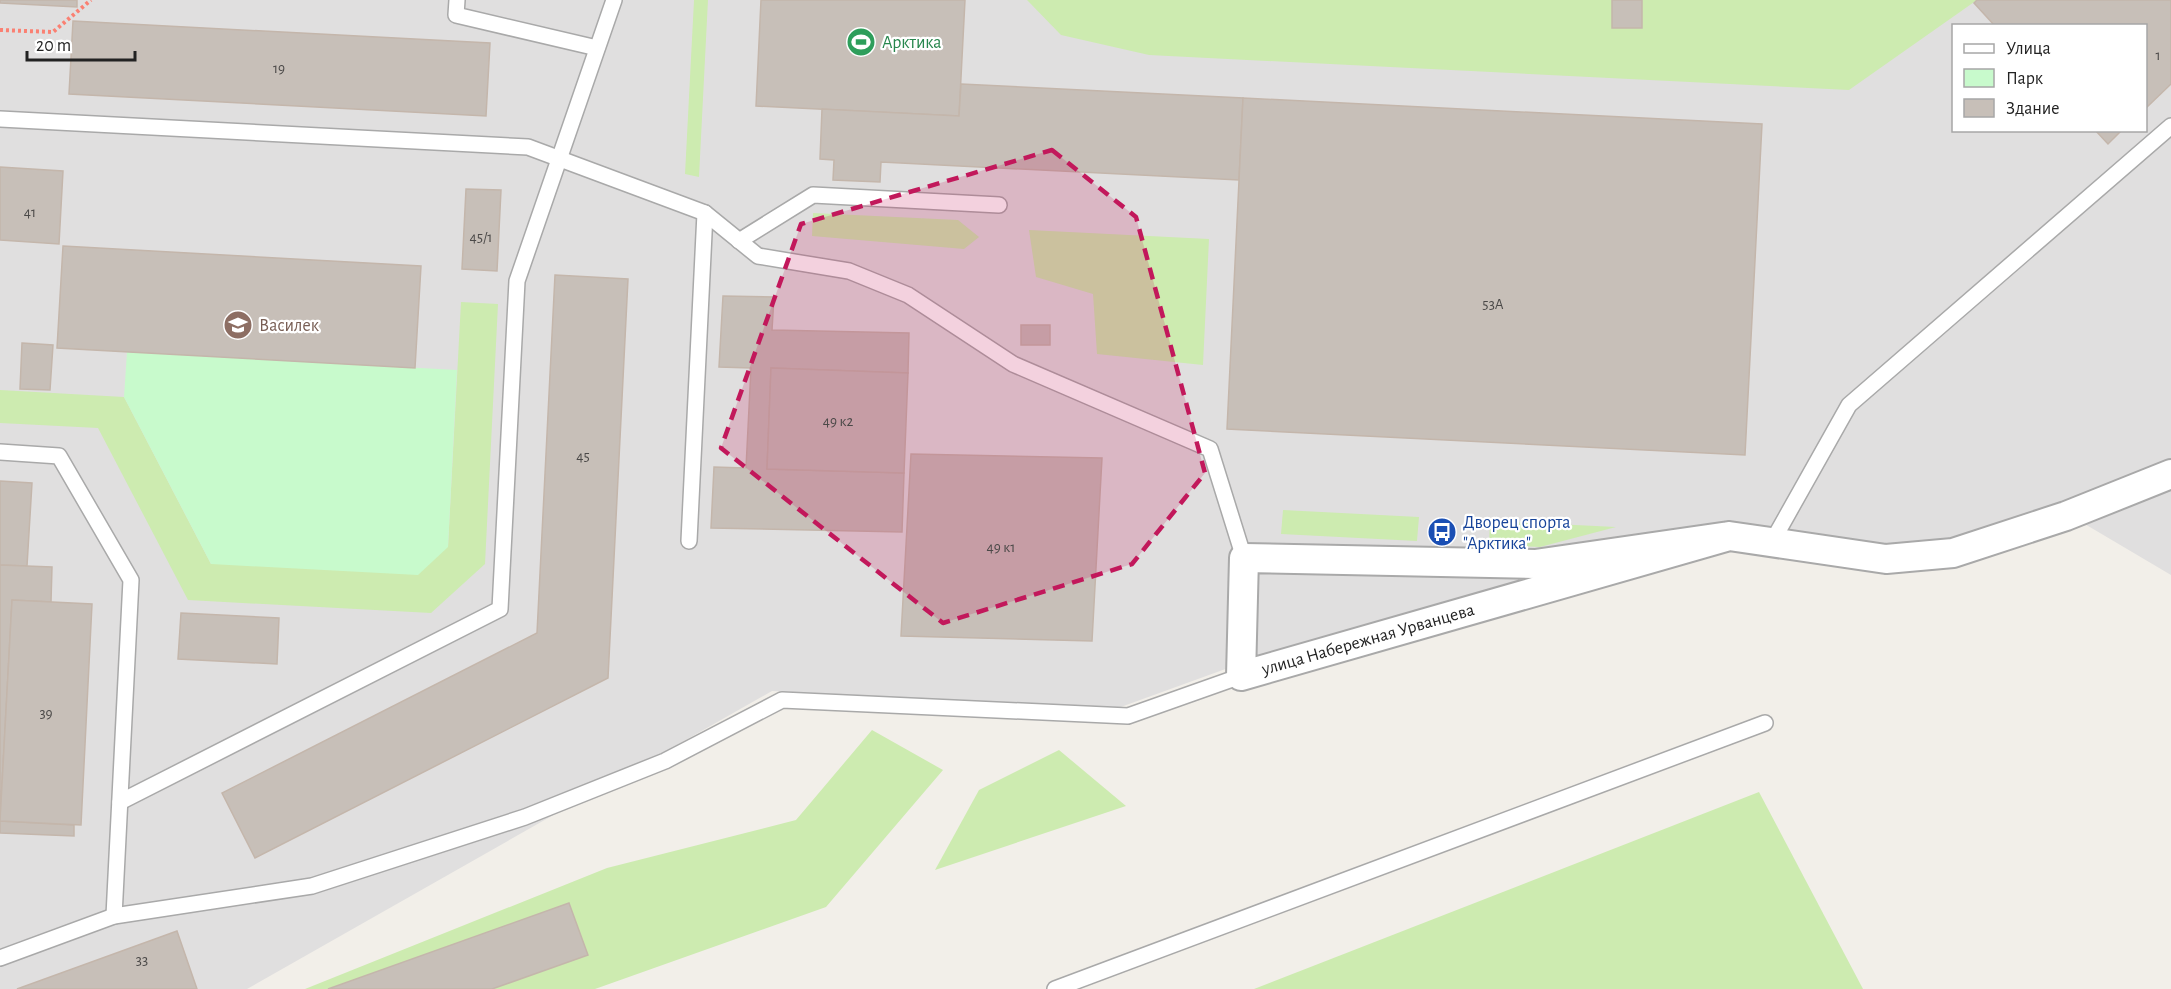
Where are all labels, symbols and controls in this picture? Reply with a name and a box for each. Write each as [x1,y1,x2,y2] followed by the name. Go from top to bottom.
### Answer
[27,24,135,62] scale bar
[1952,24,2147,132] legend
[845,26,877,58] sports icon: Арктика
[882,34,941,52] place label: Арктика
[36,37,71,55] text: 20 m
[2006,40,2051,58] text: Улица
[2155,48,2161,63] house number: 1
[273,61,285,76] house number: 19
[2006,70,2044,88] text: Парк
[2006,100,2060,118] text: Здание
[24,205,36,220] house number: 41
[470,230,492,245] house number: 45/1
[1482,297,1504,312] house number: 53А
[222,309,254,341] school or university icon: Василек
[259,317,320,335] place label: Василек
[823,414,853,429] house number: 49 к2
[576,449,590,464] house number: 45
[1463,514,1571,553] place label: Дворец спорта "Арктика"
[1426,516,1458,548] bus stop icon: Дворец спорта "Арктика"
[987,540,1015,555] house number: 49 к1
[1259,600,1477,679] street label: улица Набережная Урванцева
[39,706,53,721] house number: 39
[136,953,148,968] house number: 33

